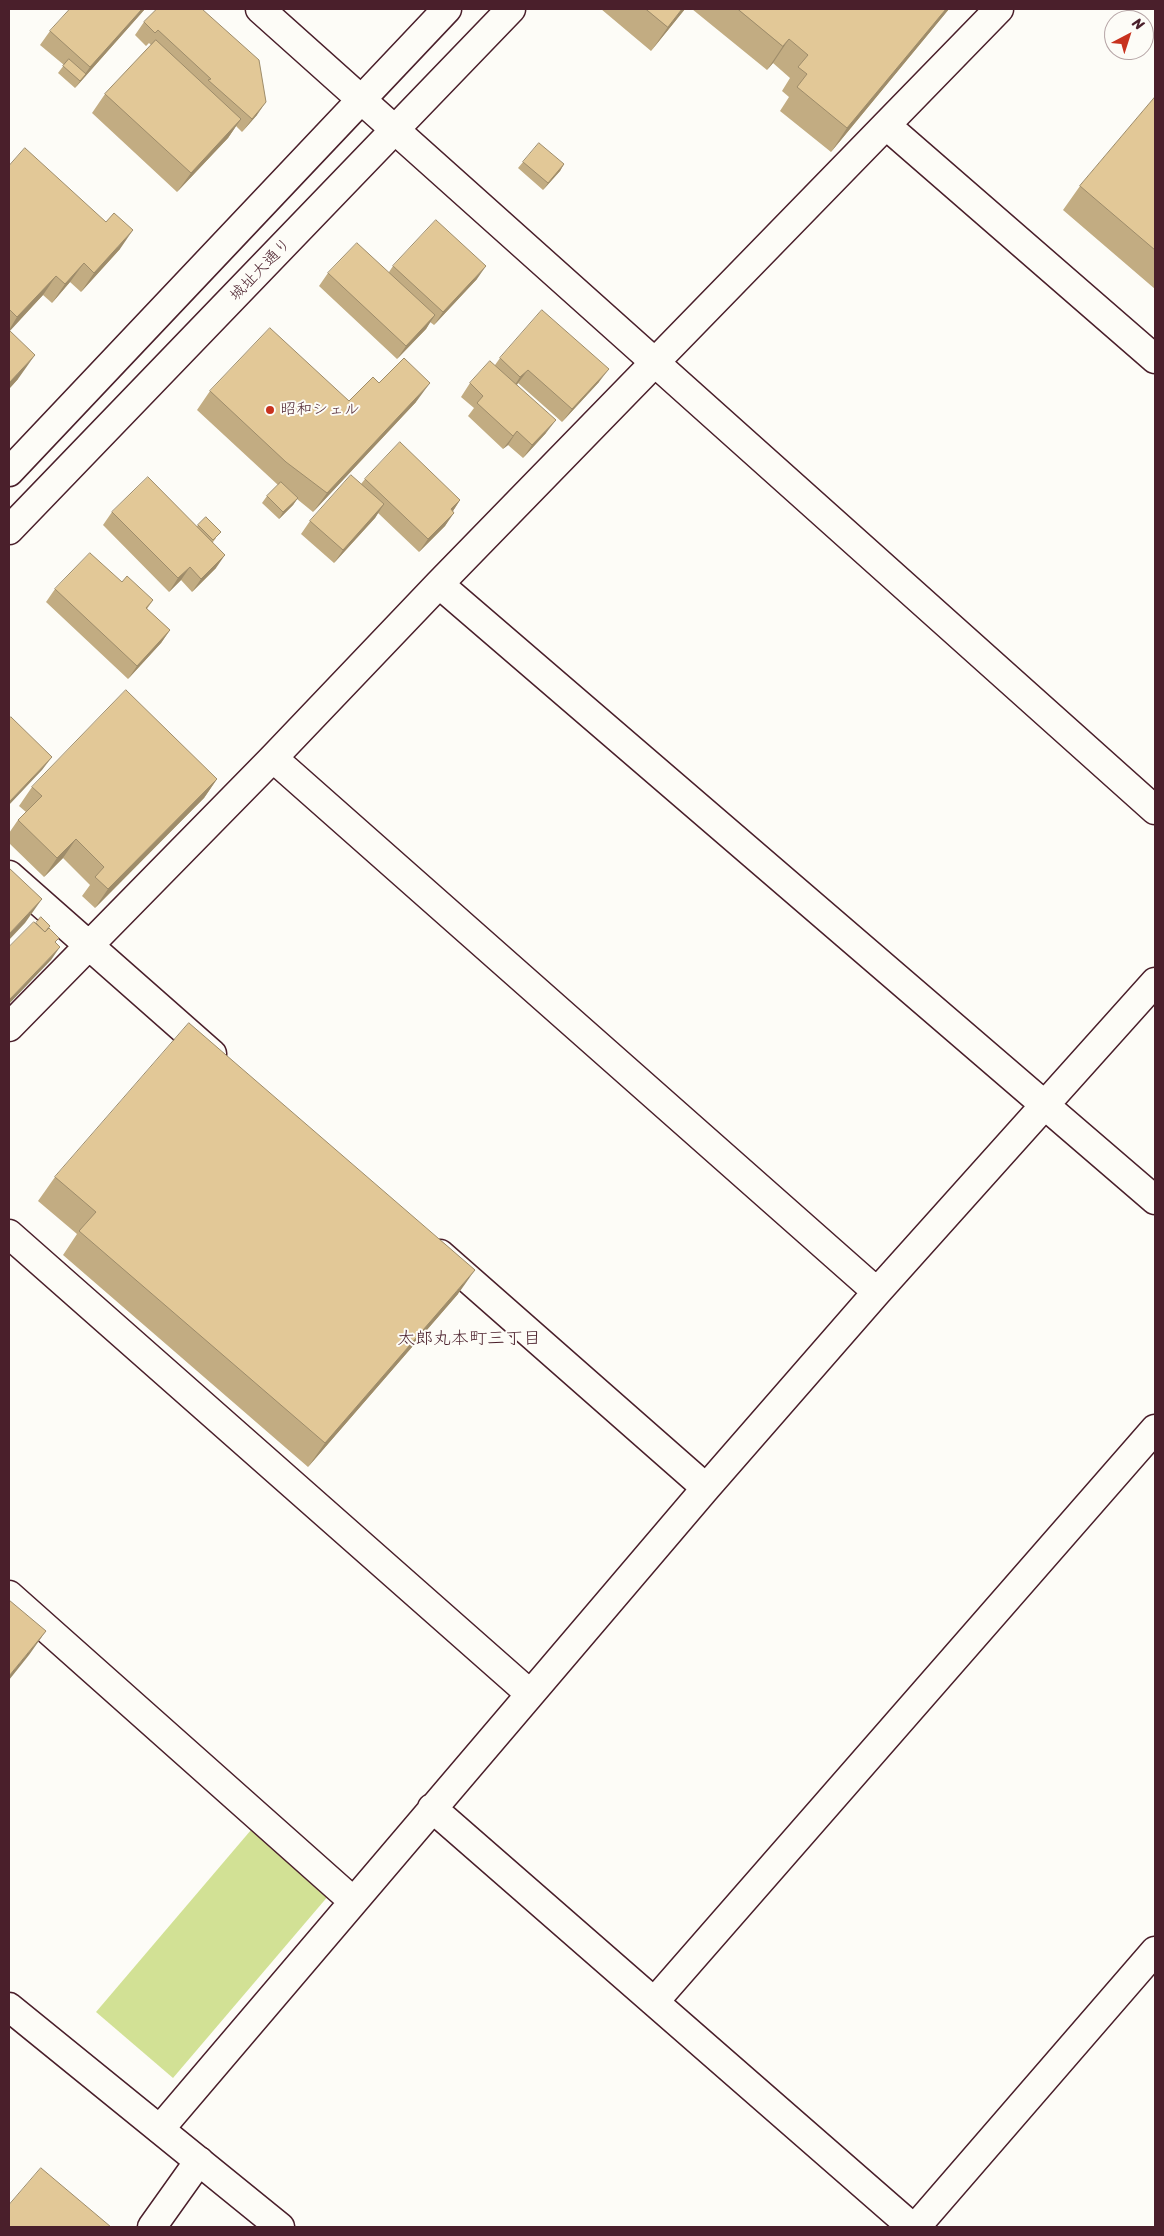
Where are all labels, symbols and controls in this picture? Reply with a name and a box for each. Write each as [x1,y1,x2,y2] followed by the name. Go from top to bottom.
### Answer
[1104,10,1154,60] north arrow
[1127,11,1150,37] text: N
[226,235,296,305] street label: 城址大通り
[280,400,360,420] place label: 昭和シェル
[264,404,276,416] marker: 昭和シェル
[397,1328,541,1350] district label: 太郎丸本町三丁目

